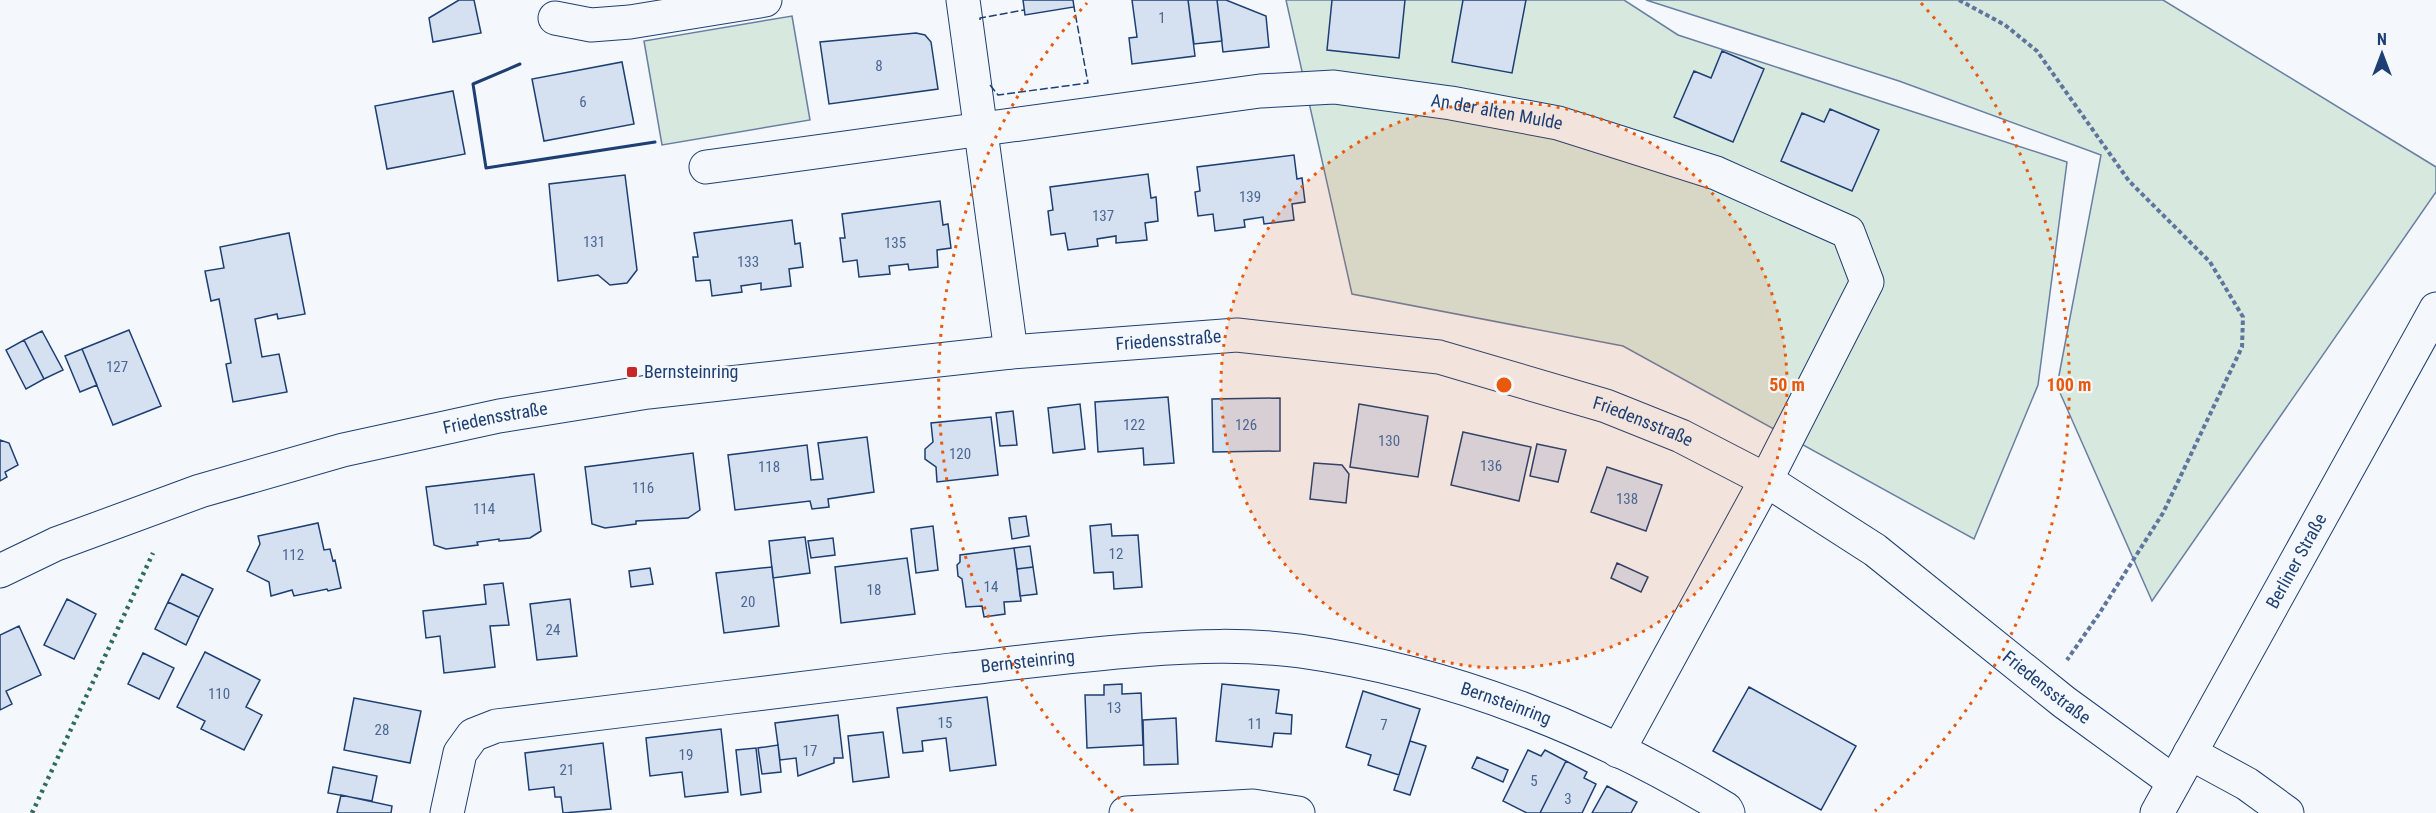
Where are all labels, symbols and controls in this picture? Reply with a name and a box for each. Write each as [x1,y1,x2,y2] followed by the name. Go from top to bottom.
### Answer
[1158,9,1166,27] house number: 1
[2352,24,2412,84] north arrow
[2377,30,2387,49] text: N
[875,57,883,75] house number: 8
[1430,89,1566,134] street label: An der alten Mulde
[579,93,587,111] house number: 6
[1239,188,1261,206] house number: 139
[1092,207,1114,225] house number: 137
[583,233,605,251] house number: 131
[884,234,906,252] house number: 135
[737,253,759,271] house number: 133
[1115,325,1222,354] street label: Friedensstraße
[106,358,128,376] house number: 127
[644,361,739,382] place label: Bernsteinring
[625,365,639,379] marker: Bernsteinring
[1769,374,1805,395] text: 50 m
[2047,374,2091,395] text: 100 m
[1494,375,1514,395] centre of rings
[1591,392,1697,450] street label: Friedensstraße
[441,397,549,438] street label: Friedensstraße
[1123,416,1145,434] house number: 122
[1235,416,1257,434] house number: 126
[1378,432,1400,450] house number: 130
[949,445,971,463] house number: 120
[1480,457,1502,475] house number: 136
[758,458,780,476] house number: 118
[632,479,654,497] house number: 116
[1616,490,1638,508] house number: 138
[473,500,495,518] house number: 114
[2261,510,2331,612] street label: Berliner Straße
[1109,545,1123,563] house number: 12
[282,546,304,564] house number: 112
[984,578,998,596] house number: 14
[867,581,881,599] house number: 18
[741,593,755,611] house number: 20
[546,621,560,639] house number: 24
[980,645,1076,677] street label: Bernsteinring
[1999,646,2095,728] street label: Friedensstraße
[1458,677,1554,729] street label: Bernsteinring
[208,685,230,703] house number: 110
[1107,699,1121,717] house number: 13
[938,714,952,732] house number: 15
[1248,715,1262,733] house number: 11
[1380,716,1388,734] house number: 7
[375,721,389,739] house number: 28
[803,742,817,760] house number: 17
[679,746,693,764] house number: 19
[560,761,574,779] house number: 21
[1530,772,1538,790] house number: 5
[1564,790,1572,808] house number: 3

